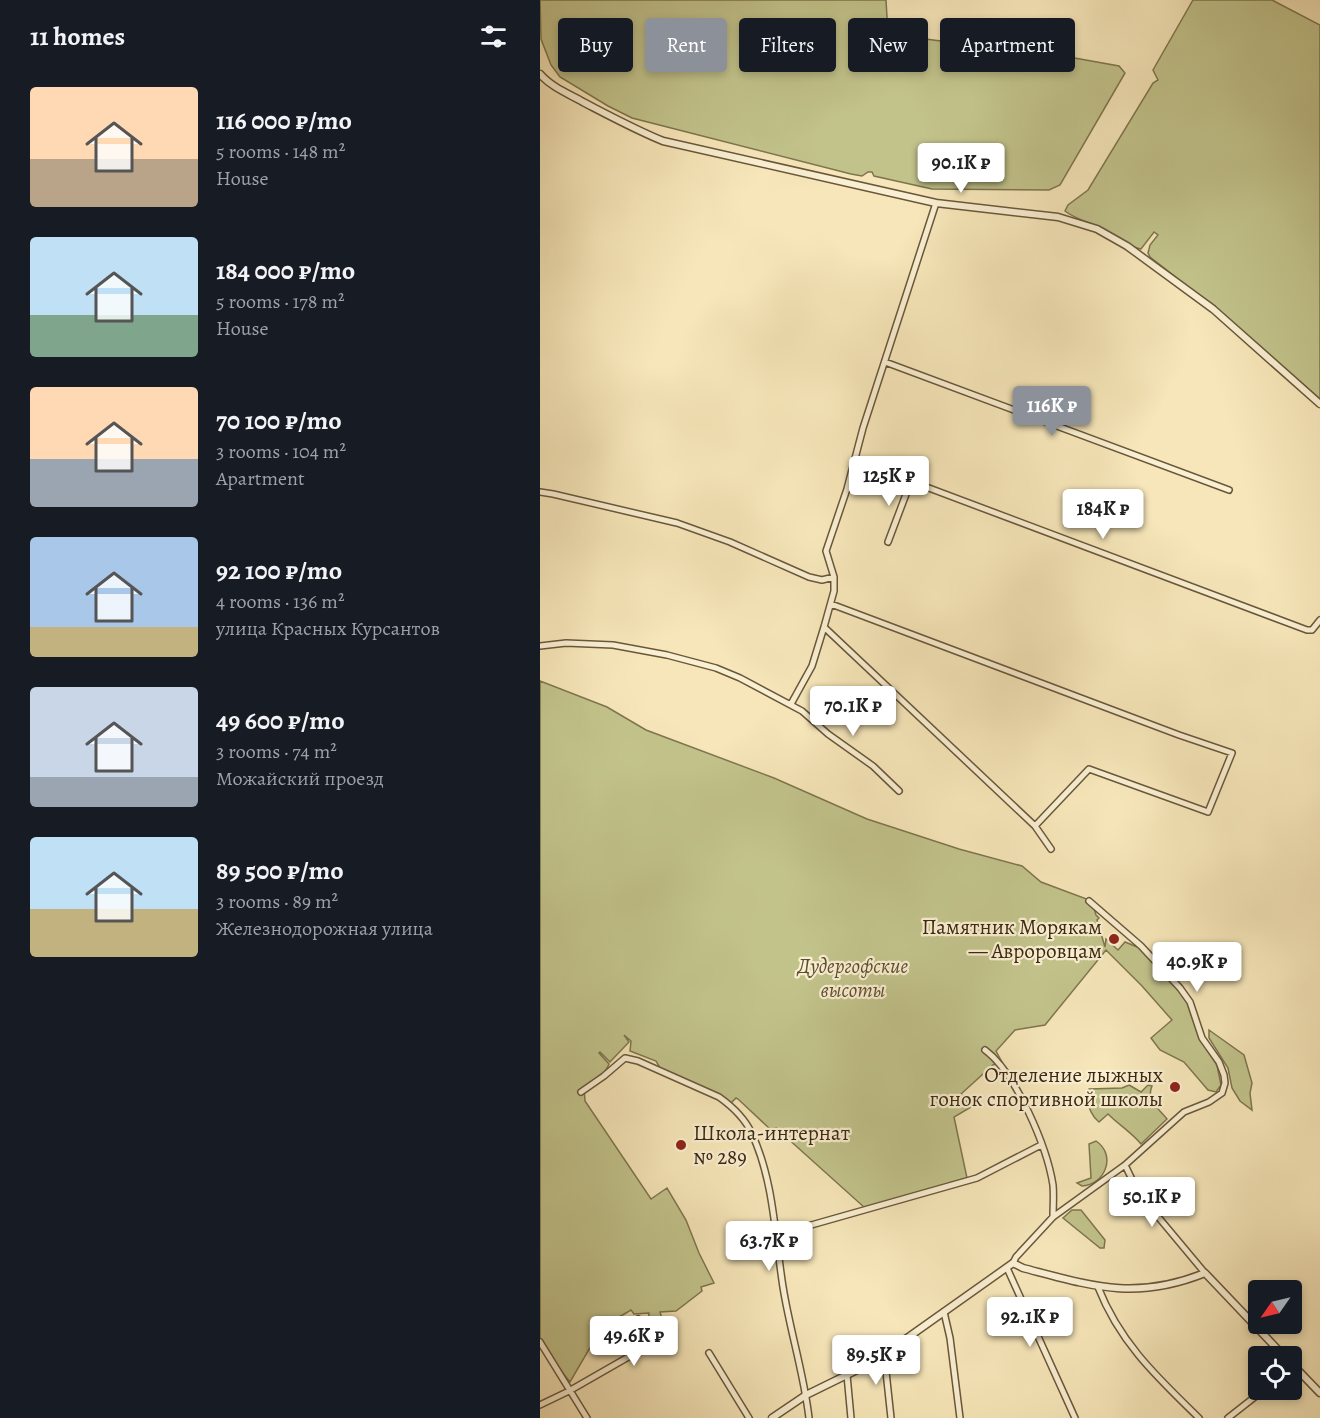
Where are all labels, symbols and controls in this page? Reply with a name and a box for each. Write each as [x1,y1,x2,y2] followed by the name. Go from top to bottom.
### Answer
[558,18,633,72] chip: Buy
[645,18,727,72] chip: Rent
[739,18,836,72] chip: Filters
[848,18,928,72] chip: New
[940,18,1075,72] chip: Apartment
[30,19,125,54] text: 11 homes
[477,20,510,53] icon: filters
[216,103,352,138] text: 116 000 ₽/mo
[78,111,150,183] icon: home
[216,138,345,165] text: 5 rooms · 148 m²
[906,143,1016,194] pin: 90.1K ₽
[932,149,990,176] text: 90.1K ₽
[216,165,268,192] text: House
[216,253,355,288] text: 184 000 ₽/mo
[78,261,150,333] icon: home
[216,288,345,315] text: 5 rooms · 178 m²
[216,315,268,342] text: House
[1003,386,1101,437] pin: 116K ₽
[1027,392,1077,419] text: 116K ₽
[216,403,342,438] text: 70 100 ₽/mo
[78,411,150,483] icon: home
[216,438,346,465] text: 3 rooms · 104 m²
[840,456,938,507] pin: 125K ₽
[863,462,915,489] text: 125K ₽
[216,465,305,492] text: Apartment
[1054,489,1152,540] pin: 184K ₽
[1077,495,1129,522] text: 184K ₽
[216,553,342,588] text: 92 100 ₽/mo
[78,561,150,633] icon: home
[216,588,345,615] text: 4 rooms · 136 m²
[216,615,440,642] text: улица Красных Курсантов
[798,686,908,737] pin: 70.1K ₽
[824,692,882,719] text: 70.1K ₽
[216,703,345,738] text: 49 600 ₽/mo
[78,711,150,783] icon: home
[216,738,337,765] text: 3 rooms · 74 m²
[216,765,384,792] text: Можайский проезд
[216,853,344,888] text: 89 500 ₽/mo
[78,861,150,933] icon: home
[216,888,338,915] text: 3 rooms · 89 m²
[922,913,1102,965] place label: Памятник Морякам — Авроровцам
[216,915,433,942] text: Железнодорожная улица
[1107,932,1121,946] marker: Памятник Морякам — Авроровцам
[1142,942,1252,993] pin: 40.9K ₽
[1167,948,1228,975] text: 40.9K ₽
[796,952,909,1004] park label: Дудергофские высоты
[929,1061,1164,1113] place label: Отделение лыжных гонок спортивной школы
[1168,1080,1182,1094] marker: Отделение лыжных гонок спортивной школы
[693,1119,850,1171] place label: Школа-интернат № 289
[674,1138,688,1152] marker: Школа-интернат № 289
[1097,1177,1207,1228] pin: 50.1K ₽
[1123,1183,1181,1210] text: 50.1K ₽
[714,1221,824,1272] pin: 63.7K ₽
[740,1227,798,1254] text: 63.7K ₽
[1248,1280,1302,1334] north arrow
[1248,1280,1302,1400] map controls
[975,1297,1085,1348] pin: 92.1K ₽
[1001,1303,1059,1330] text: 92.1K ₽
[579,1316,689,1367] pin: 49.6K ₽
[604,1322,664,1349] text: 49.6K ₽
[821,1335,931,1386] pin: 89.5K ₽
[846,1341,906,1368] text: 89.5K ₽
[1248,1346,1302,1400] button: locate

